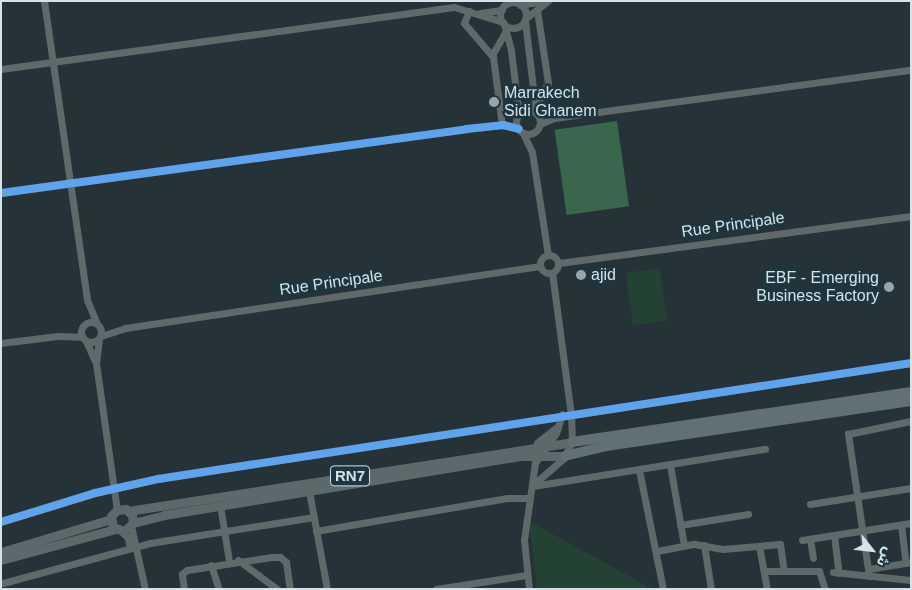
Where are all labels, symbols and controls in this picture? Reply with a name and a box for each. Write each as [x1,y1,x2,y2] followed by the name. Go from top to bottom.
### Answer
[504,83,596,121] place label: Marrakech Sidi Ghanem
[488,96,500,108] marker: Marrakech Sidi Ghanem
[680,208,786,242] street label: Rue Principale
[591,265,616,285] place label: ajid
[278,266,384,300] street label: Rue Principale
[756,268,879,306] place label: EBF - Emerging Business Factory
[575,269,587,281] marker: ajid
[883,281,895,293] marker: EBF - Emerging Business Factory
[329,464,371,488] road number: RN7
[847,525,897,575] north arrow
[873,545,897,570] text: ش

